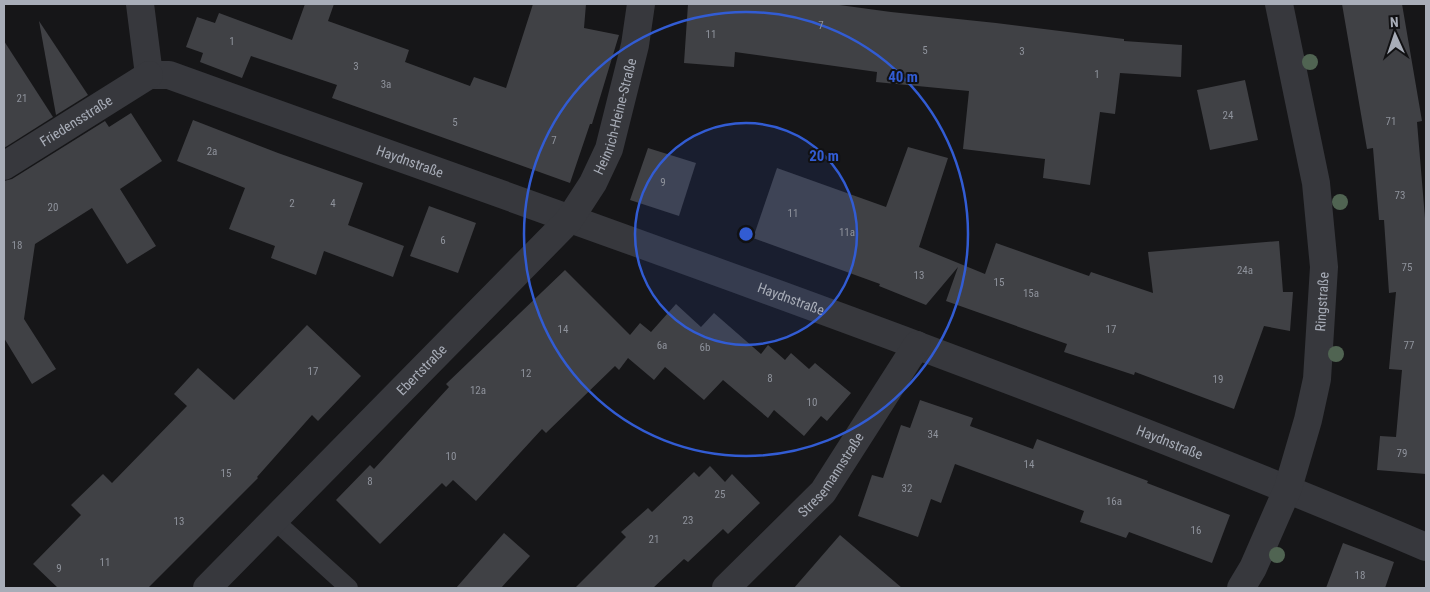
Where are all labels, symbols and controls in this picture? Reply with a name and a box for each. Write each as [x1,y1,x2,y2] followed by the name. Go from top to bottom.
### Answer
[1370,10,1420,60] north arrow
[1390,14,1399,30] text: N
[818,19,824,32] house number: 7
[706,28,716,41] house number: 11
[229,35,235,48] house number: 1
[922,44,928,57] house number: 5
[1019,45,1025,58] house number: 3
[590,56,640,177] street label: Heinrich-Heine-Straße
[353,60,359,73] house number: 3
[888,68,918,86] text: 40 m
[1094,68,1100,81] house number: 1
[381,78,391,91] house number: 3a
[17,92,27,105] house number: 21
[37,92,116,150] street label: Friedensstraße
[1223,109,1234,122] house number: 24
[1386,115,1396,128] house number: 71
[452,116,458,129] house number: 5
[551,134,557,147] house number: 7
[374,142,446,181] street label: Haydnstraße
[207,145,217,158] house number: 2a
[809,147,839,165] text: 20 m
[660,176,666,189] house number: 9
[1395,189,1405,202] house number: 73
[289,197,295,210] house number: 2
[330,197,336,210] house number: 4
[48,201,58,214] house number: 20
[788,207,798,220] house number: 11
[737,225,755,243] centre of rings
[839,226,855,239] house number: 11a
[440,234,446,247] house number: 6
[12,239,22,252] house number: 18
[1402,261,1412,274] house number: 75
[1237,264,1253,277] house number: 24a
[914,269,924,282] house number: 13
[1312,271,1332,332] street label: Ringstraße
[994,276,1004,289] house number: 15
[755,279,827,318] street label: Haydnstraße
[1023,287,1039,300] house number: 15a
[558,323,569,336] house number: 14
[1106,323,1116,336] house number: 17
[657,339,667,352] house number: 6a
[1404,339,1414,352] house number: 77
[393,341,450,398] street label: Ebertstraße
[700,341,710,354] house number: 6b
[308,365,318,378] house number: 17
[521,367,531,380] house number: 12
[767,372,773,385] house number: 8
[1213,373,1223,386] house number: 19
[470,384,486,397] house number: 12a
[807,396,817,409] house number: 10
[1134,422,1206,463] street label: Haydnstraße
[928,428,939,441] house number: 34
[795,429,867,520] street label: Stresemannstraße
[1397,447,1407,460] house number: 79
[446,450,456,463] house number: 10
[1024,458,1035,471] house number: 14
[221,467,231,480] house number: 15
[367,475,373,488] house number: 8
[902,482,912,495] house number: 32
[715,488,725,501] house number: 25
[1106,495,1122,508] house number: 16a
[683,514,693,527] house number: 23
[174,515,184,528] house number: 13
[1191,524,1201,537] house number: 16
[649,533,659,546] house number: 21
[100,556,110,569] house number: 11
[56,562,62,575] house number: 9
[1355,569,1365,582] house number: 18

